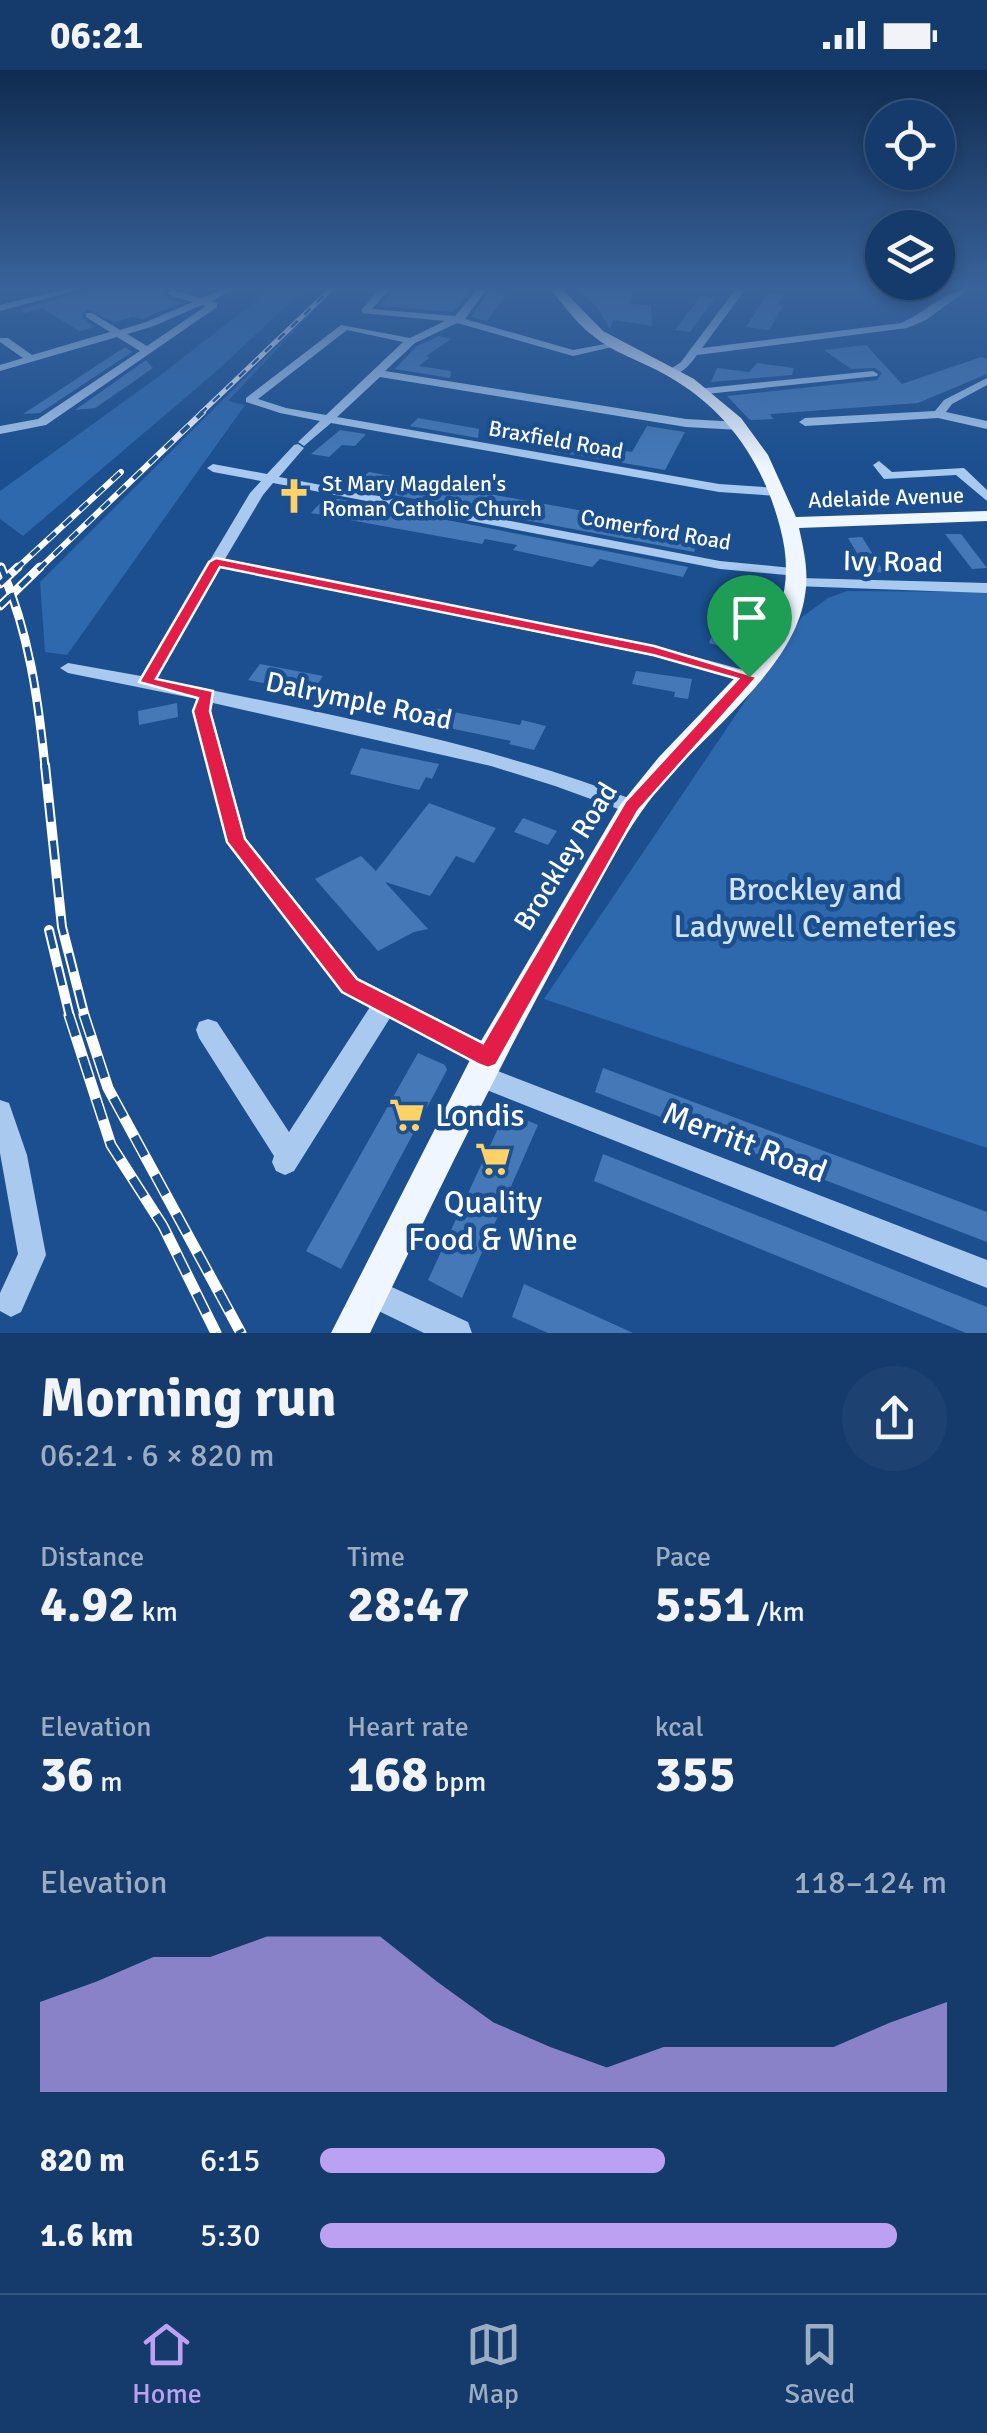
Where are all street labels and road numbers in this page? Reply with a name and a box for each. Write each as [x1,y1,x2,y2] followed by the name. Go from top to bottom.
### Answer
[487,414,625,465] street label: Braxfield Road
[808,481,964,514] street label: Adelaide Avenue
[579,503,733,556] street label: Comerford Road
[843,544,943,580] street label: Ivy Road
[263,665,455,737] street label: Dalrymple Road
[507,776,625,937] street label: Brockley Road
[657,1093,832,1192] street label: Merritt Road

